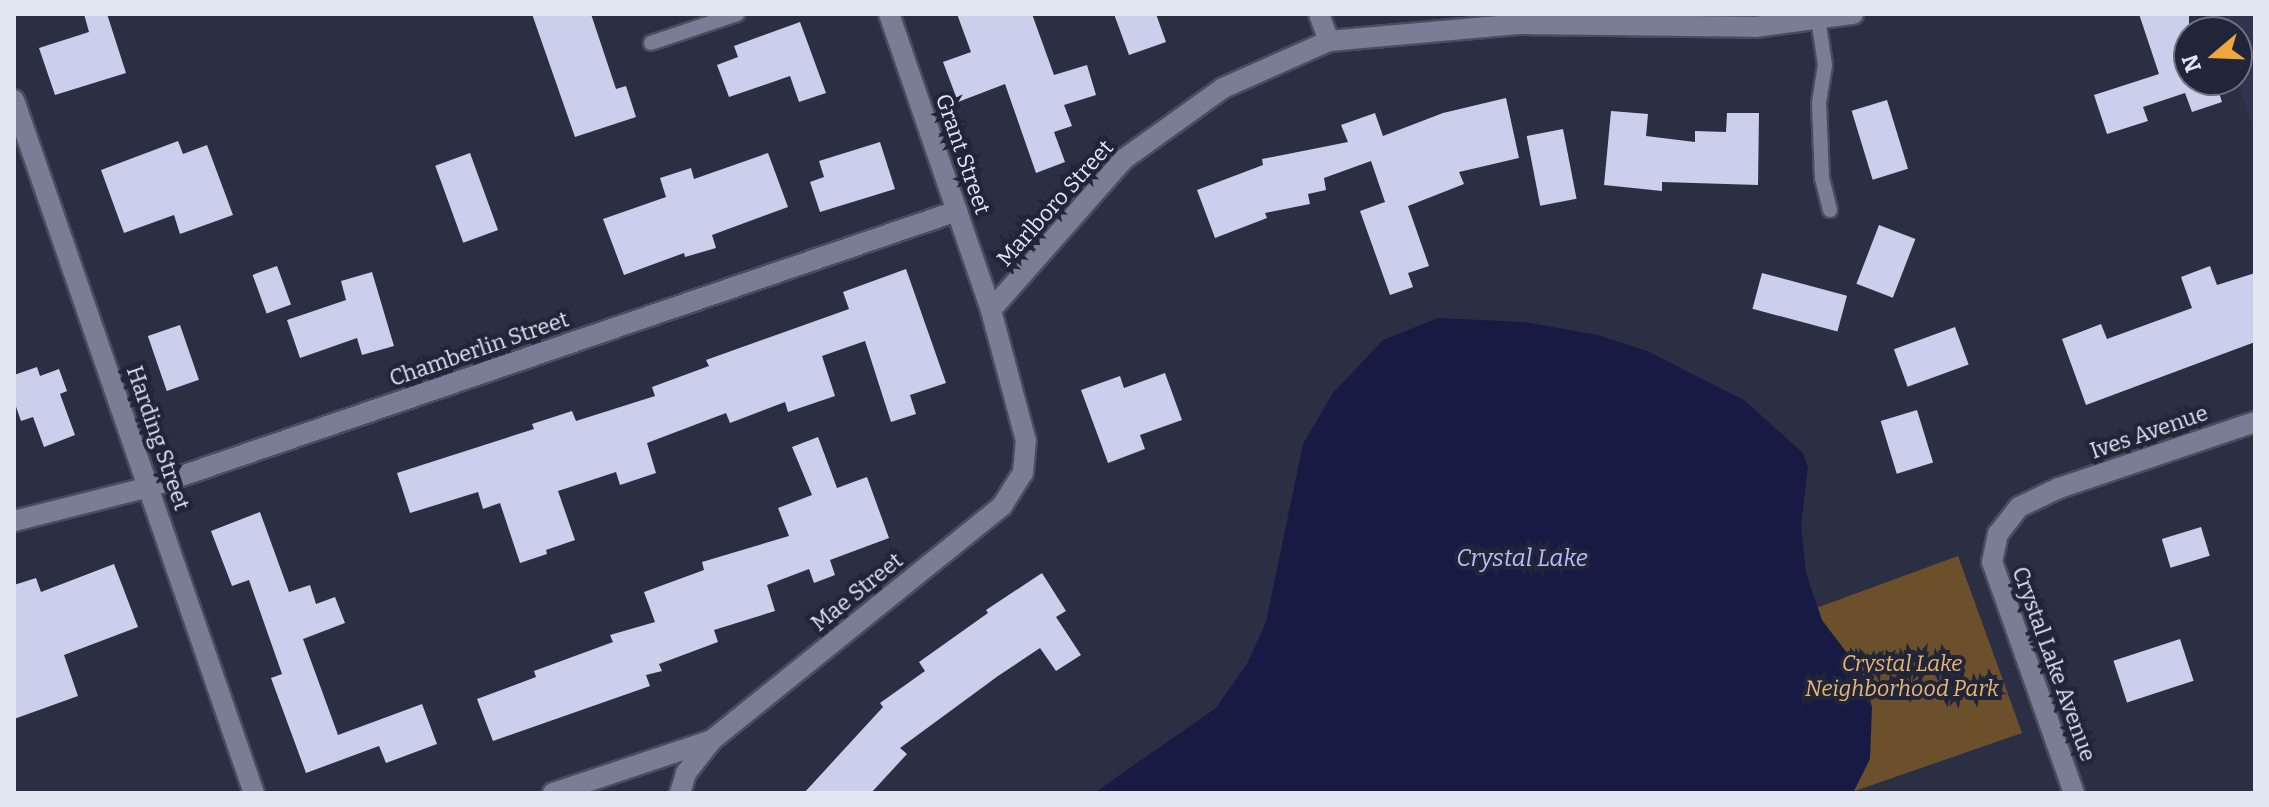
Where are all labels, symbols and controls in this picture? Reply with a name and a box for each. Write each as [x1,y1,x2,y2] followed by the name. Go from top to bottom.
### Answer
[2173,16,2253,96] north arrow
[2176,51,2207,76] text: N
[930,90,996,218] street label: Grant Street
[991,134,1119,272] street label: Marlboro Street
[386,306,572,392] street label: Chamberlin Street
[121,362,195,514] street label: Harding Street
[2087,400,2211,464] street label: Ives Avenue
[1456,545,1588,573] water label: Crystal Lake
[806,547,908,637] street label: Mae Street
[2007,563,2101,765] street label: Crystal Lake Avenue
[1805,650,1999,702] park label: Crystal Lake Neighborhood Park

